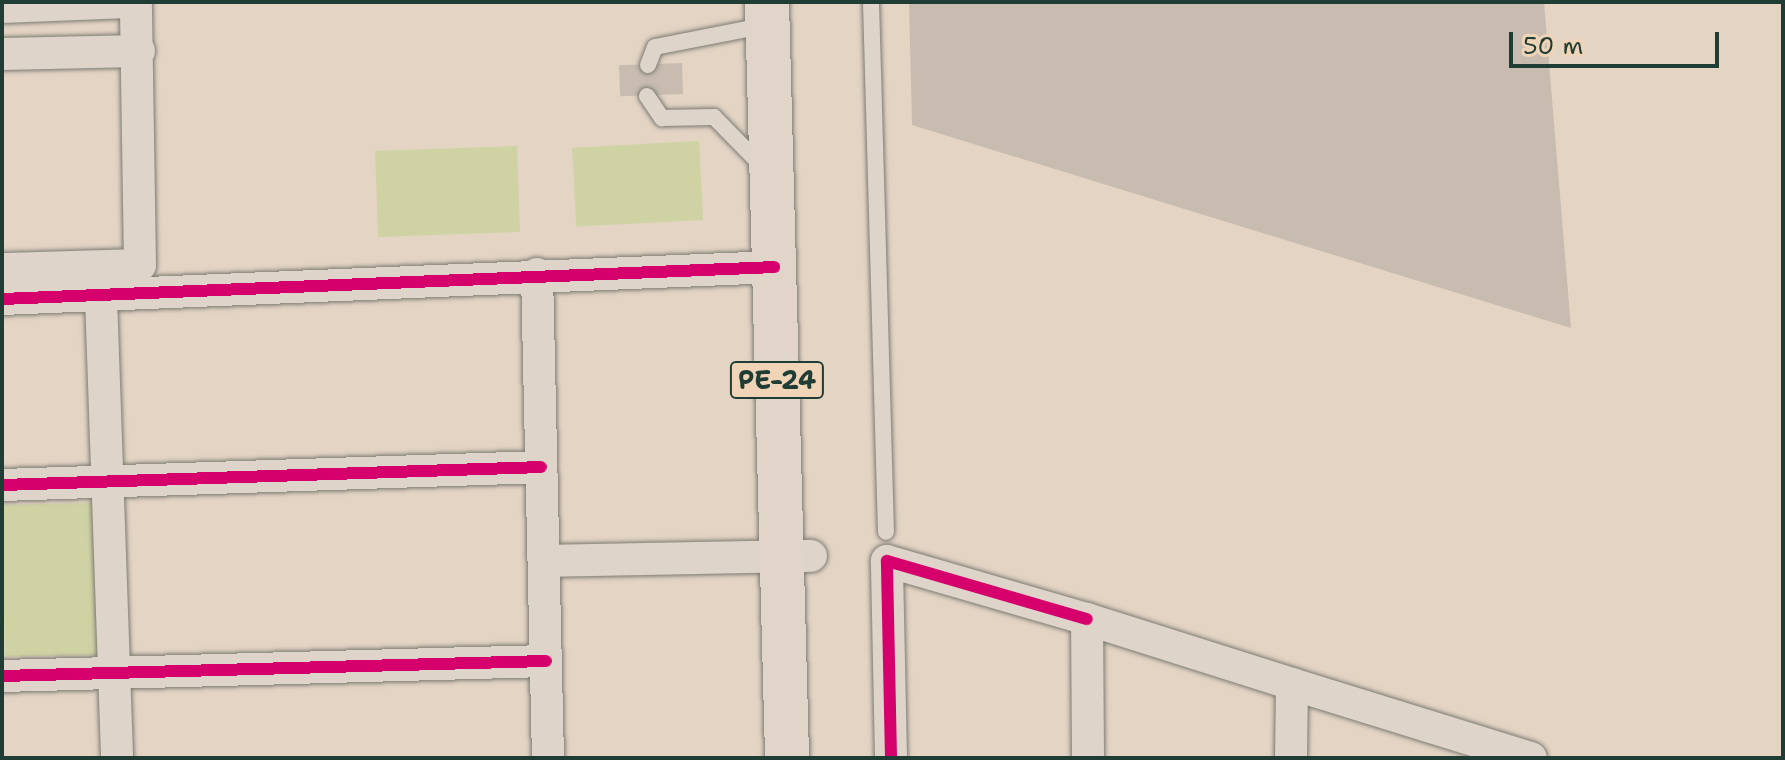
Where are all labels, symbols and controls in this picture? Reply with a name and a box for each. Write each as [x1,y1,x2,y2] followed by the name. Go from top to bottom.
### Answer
[1513,16,1723,66] scale bar
[1523,30,1583,62] text: 50 m
[729,358,825,402] road number: PE-24

